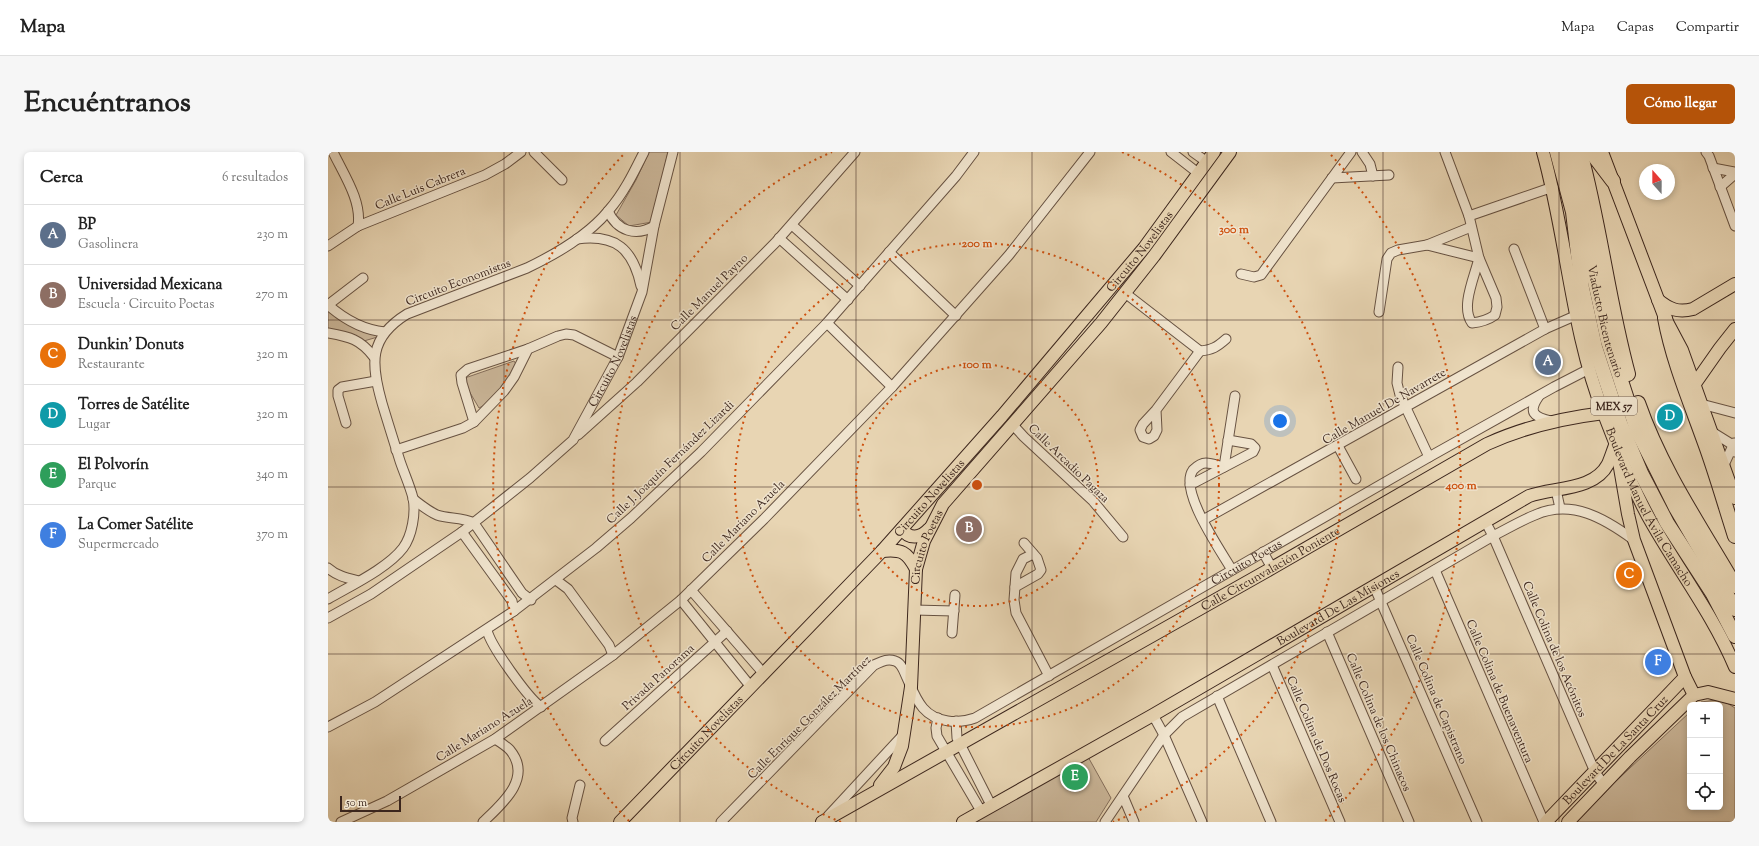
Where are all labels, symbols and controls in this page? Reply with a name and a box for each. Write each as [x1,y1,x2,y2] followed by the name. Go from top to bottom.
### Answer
[20,14,65,41] text: Mapa
[1561,18,1595,38] text: Mapa
[1617,18,1654,38] text: Capas
[1676,18,1739,38] text: Compartir
[24,84,191,124] text: Encuéntranos
[1626,84,1735,124] button: Cómo llegar
[372,162,469,215] street label: Calle Luis Cabrera
[1639,164,1675,200] north arrow
[40,166,83,190] text: Cerca
[222,169,288,187] text: 6 resultados
[1102,207,1178,297] street label: Circuito Novelistas
[78,215,96,236] text: BP
[1219,221,1249,239] text: 300 m
[48,226,58,244] text: A
[256,226,288,244] text: 230 m
[962,235,992,253] text: 200 m
[78,236,139,254] text: Gasolinera
[667,250,753,336] street label: Calle Manuel Payno
[403,254,514,311] street label: Circuito Economistas
[1582,264,1627,381] street label: Viaducto Bicentenario
[78,275,223,296] text: Universidad Mexicana
[49,286,57,304] text: B
[255,286,288,304] text: 270 m
[78,296,214,314] text: Escuela · Circuito Poetas
[584,313,643,411] street label: Circuito Novelistas
[78,335,184,356] text: Dunkin' Donuts
[48,346,58,364] text: C
[256,346,288,364] text: 320 m
[1535,347,1561,377] pin: A
[78,356,145,374] text: Restaurante
[961,356,992,374] text: 100 m
[1319,364,1450,450] street label: Calle Manuel De Navarrete
[78,395,190,416] text: Torres de Satélite
[603,396,739,529] street label: Calle J. Joaquín Fernández Lizardi
[1591,397,1637,415] road number: MEX 57
[1657,402,1683,432] pin: D
[48,406,58,424] text: D
[256,406,288,424] text: 320 m
[1270,411,1290,431] your location
[78,416,110,434] text: Lugar
[1023,420,1113,508] street label: Calle Arcadio Pagaza
[1604,425,1696,589] street label: Boulevard Manuel Ávila Camacho
[78,455,149,476] text: El Polvorín
[890,455,970,542] street label: Circuito Novelistas
[49,466,57,484] text: E
[256,466,288,484] text: 340 m
[78,476,117,494] text: Parque
[698,476,790,567] street label: Calle Mariano Azuela
[1444,477,1477,495] text: 400 m
[970,478,984,492] centre of rings
[907,507,949,585] street label: Circuito Poetas
[956,514,982,544] pin: B
[78,515,193,536] text: La Comer Satélite
[1198,522,1344,616] street label: Calle Circunvalación Poniente
[49,526,57,544] text: F
[256,526,288,544] text: 370 m
[1208,535,1286,590] street label: Circuito Poetas
[78,536,159,554] text: Supermercado
[1616,560,1642,590] pin: C
[1274,565,1403,651] street label: Boulevard De Las Misiones
[1517,578,1591,721] street label: Calle Colina de los Acónitos
[1461,617,1538,766] street label: Calle Colina de Buenaventura
[1400,632,1472,768] street label: Calle Colina de Capistrano
[618,640,699,715] street label: Privada Panorama
[1645,647,1671,677] pin: F
[1341,650,1416,795] street label: Calle Colina de los Chinacos
[744,651,876,784] street label: Calle Enrique González Martínez
[1281,673,1351,806] street label: Calle Colina de Dos Rocas
[666,691,748,776] street label: Circuito Novelistas
[1559,691,1673,809] street label: Boulevard De La Santa Cruz
[433,692,537,767] street label: Calle Mariano Azuela
[1687,702,1723,810] map controls
[1687,702,1723,738] button: +
[1687,738,1723,774] button: −
[1062,762,1088,792] pin: E
[1687,774,1723,810] button: locate
[340,794,401,813] scale bar
[346,795,367,811] text: 50 m

